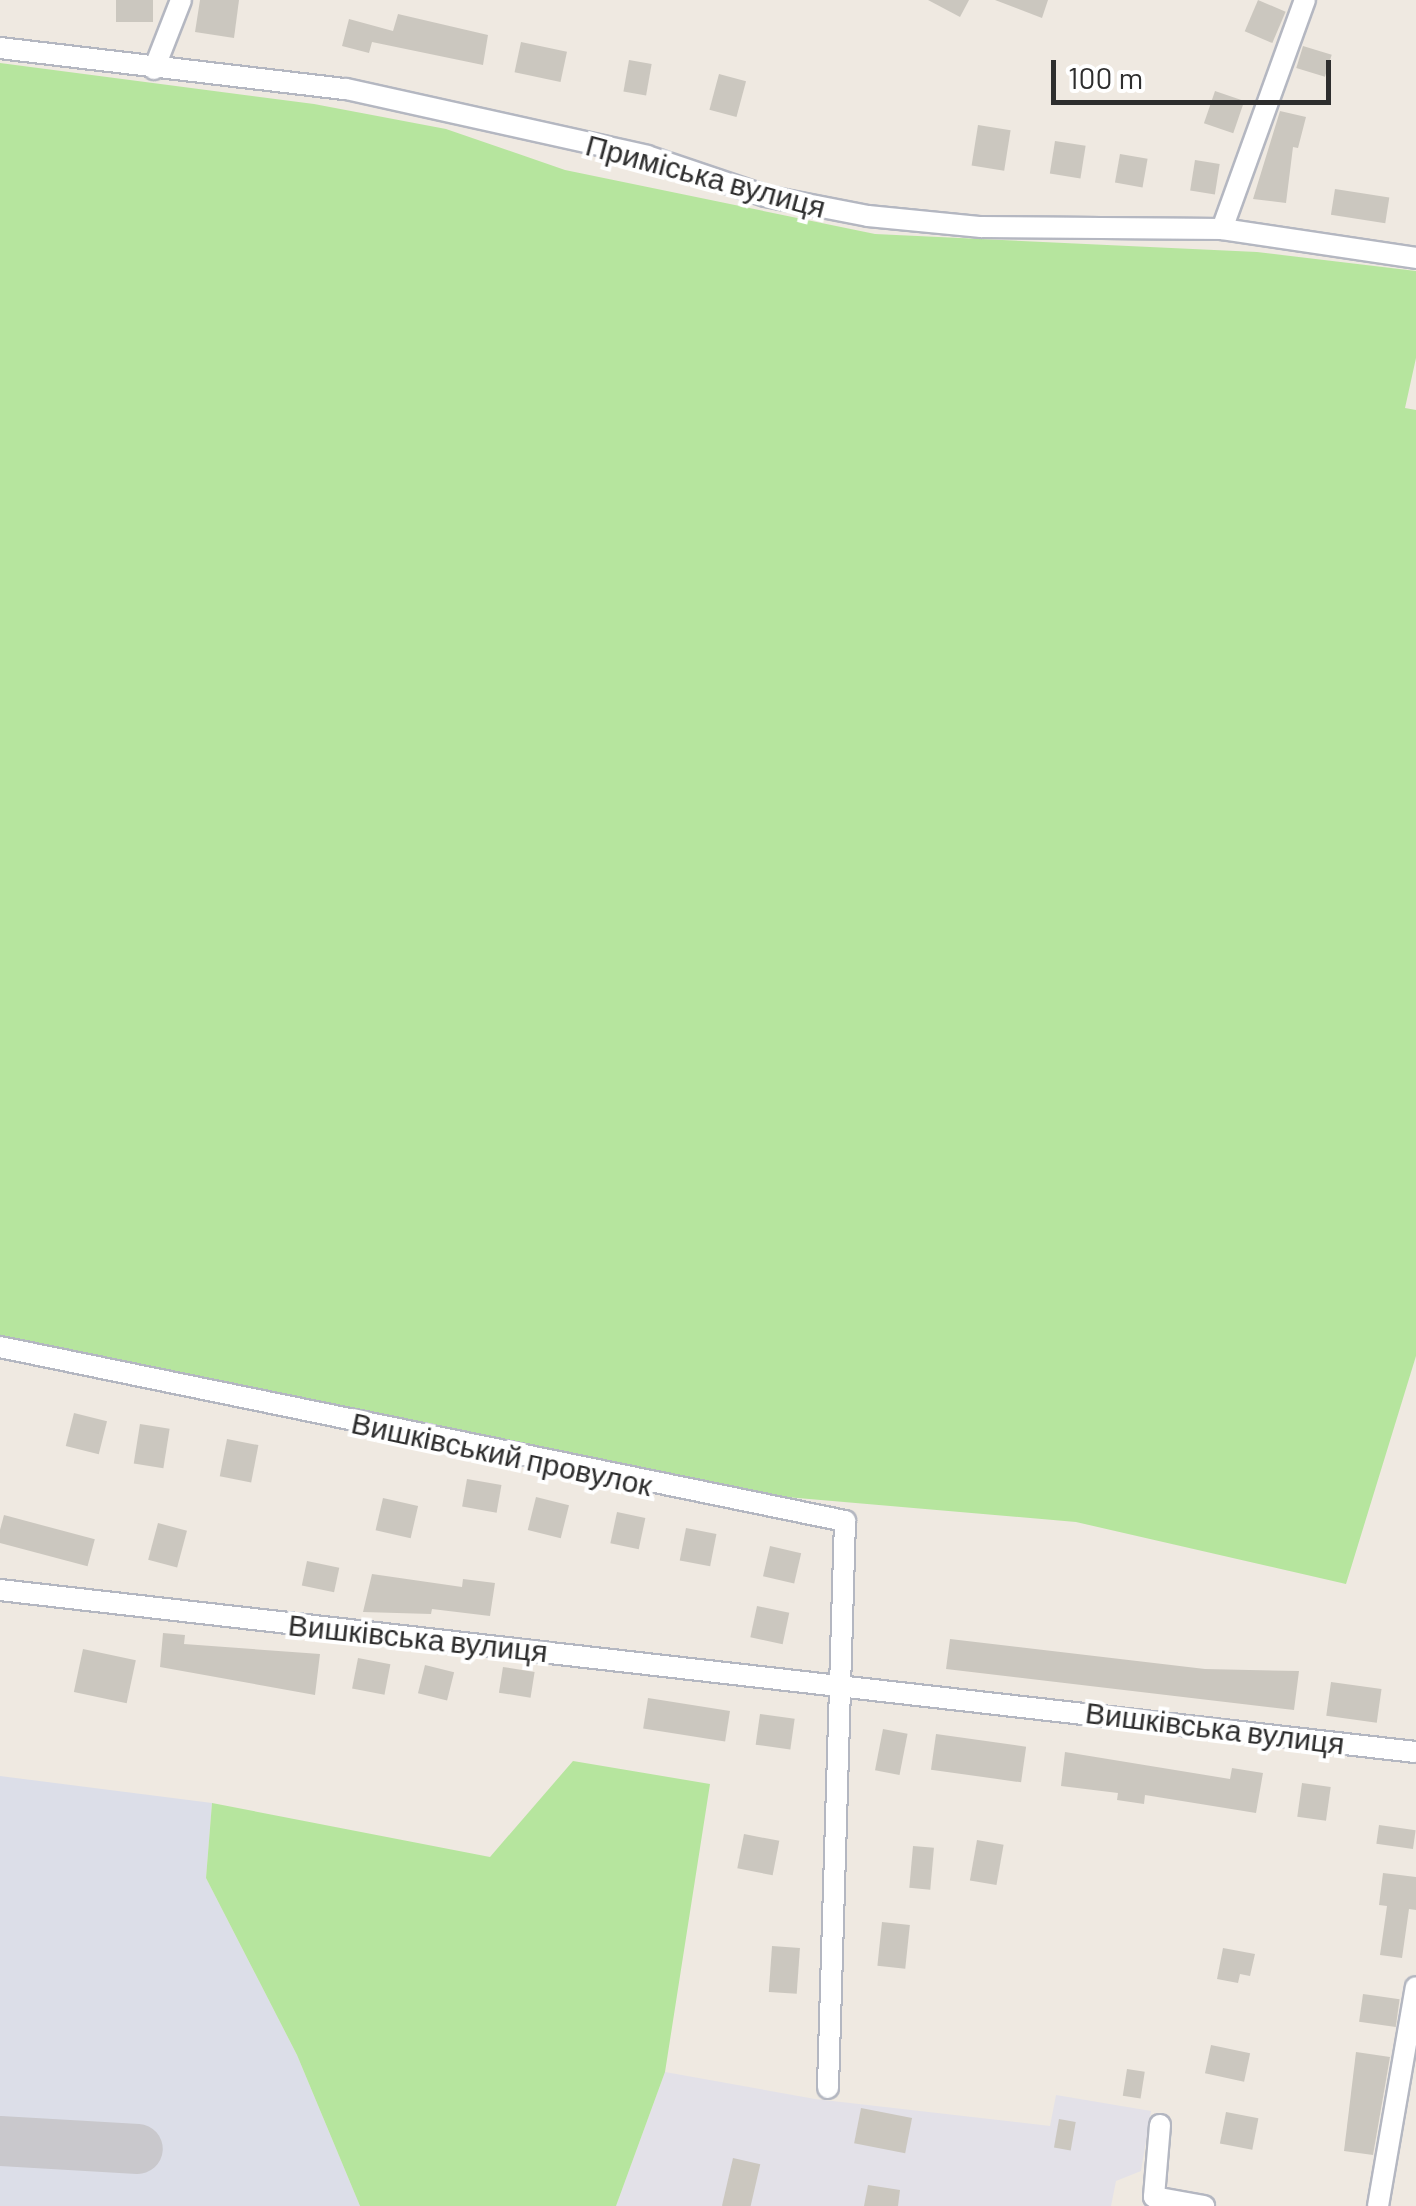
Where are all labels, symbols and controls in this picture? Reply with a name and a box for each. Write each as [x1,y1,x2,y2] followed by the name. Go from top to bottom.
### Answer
[1056,40,1336,102] scale bar
[1068,59,1143,95] text: 100 m
[582,126,830,224] street label: Приміська вулиця
[348,1404,656,1502] street label: Вишківський провулок
[287,1605,549,1669] street label: Вишківська вулиця
[1083,1693,1347,1761] street label: Вишківська вулиця

